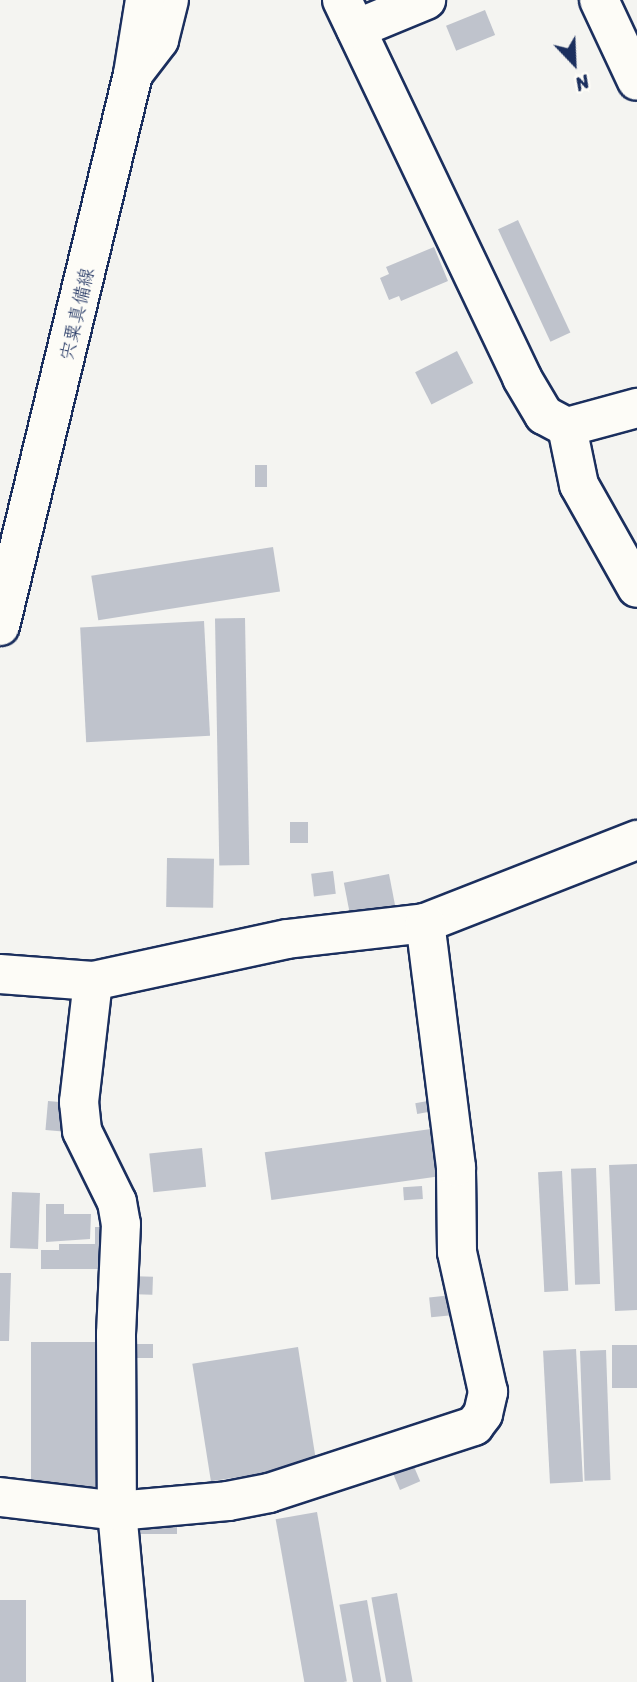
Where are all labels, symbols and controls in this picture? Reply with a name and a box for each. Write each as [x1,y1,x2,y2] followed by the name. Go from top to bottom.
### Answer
[539,28,609,98] north arrow
[570,65,595,101] text: N
[55,265,99,363] street label: 宍粟真備線

